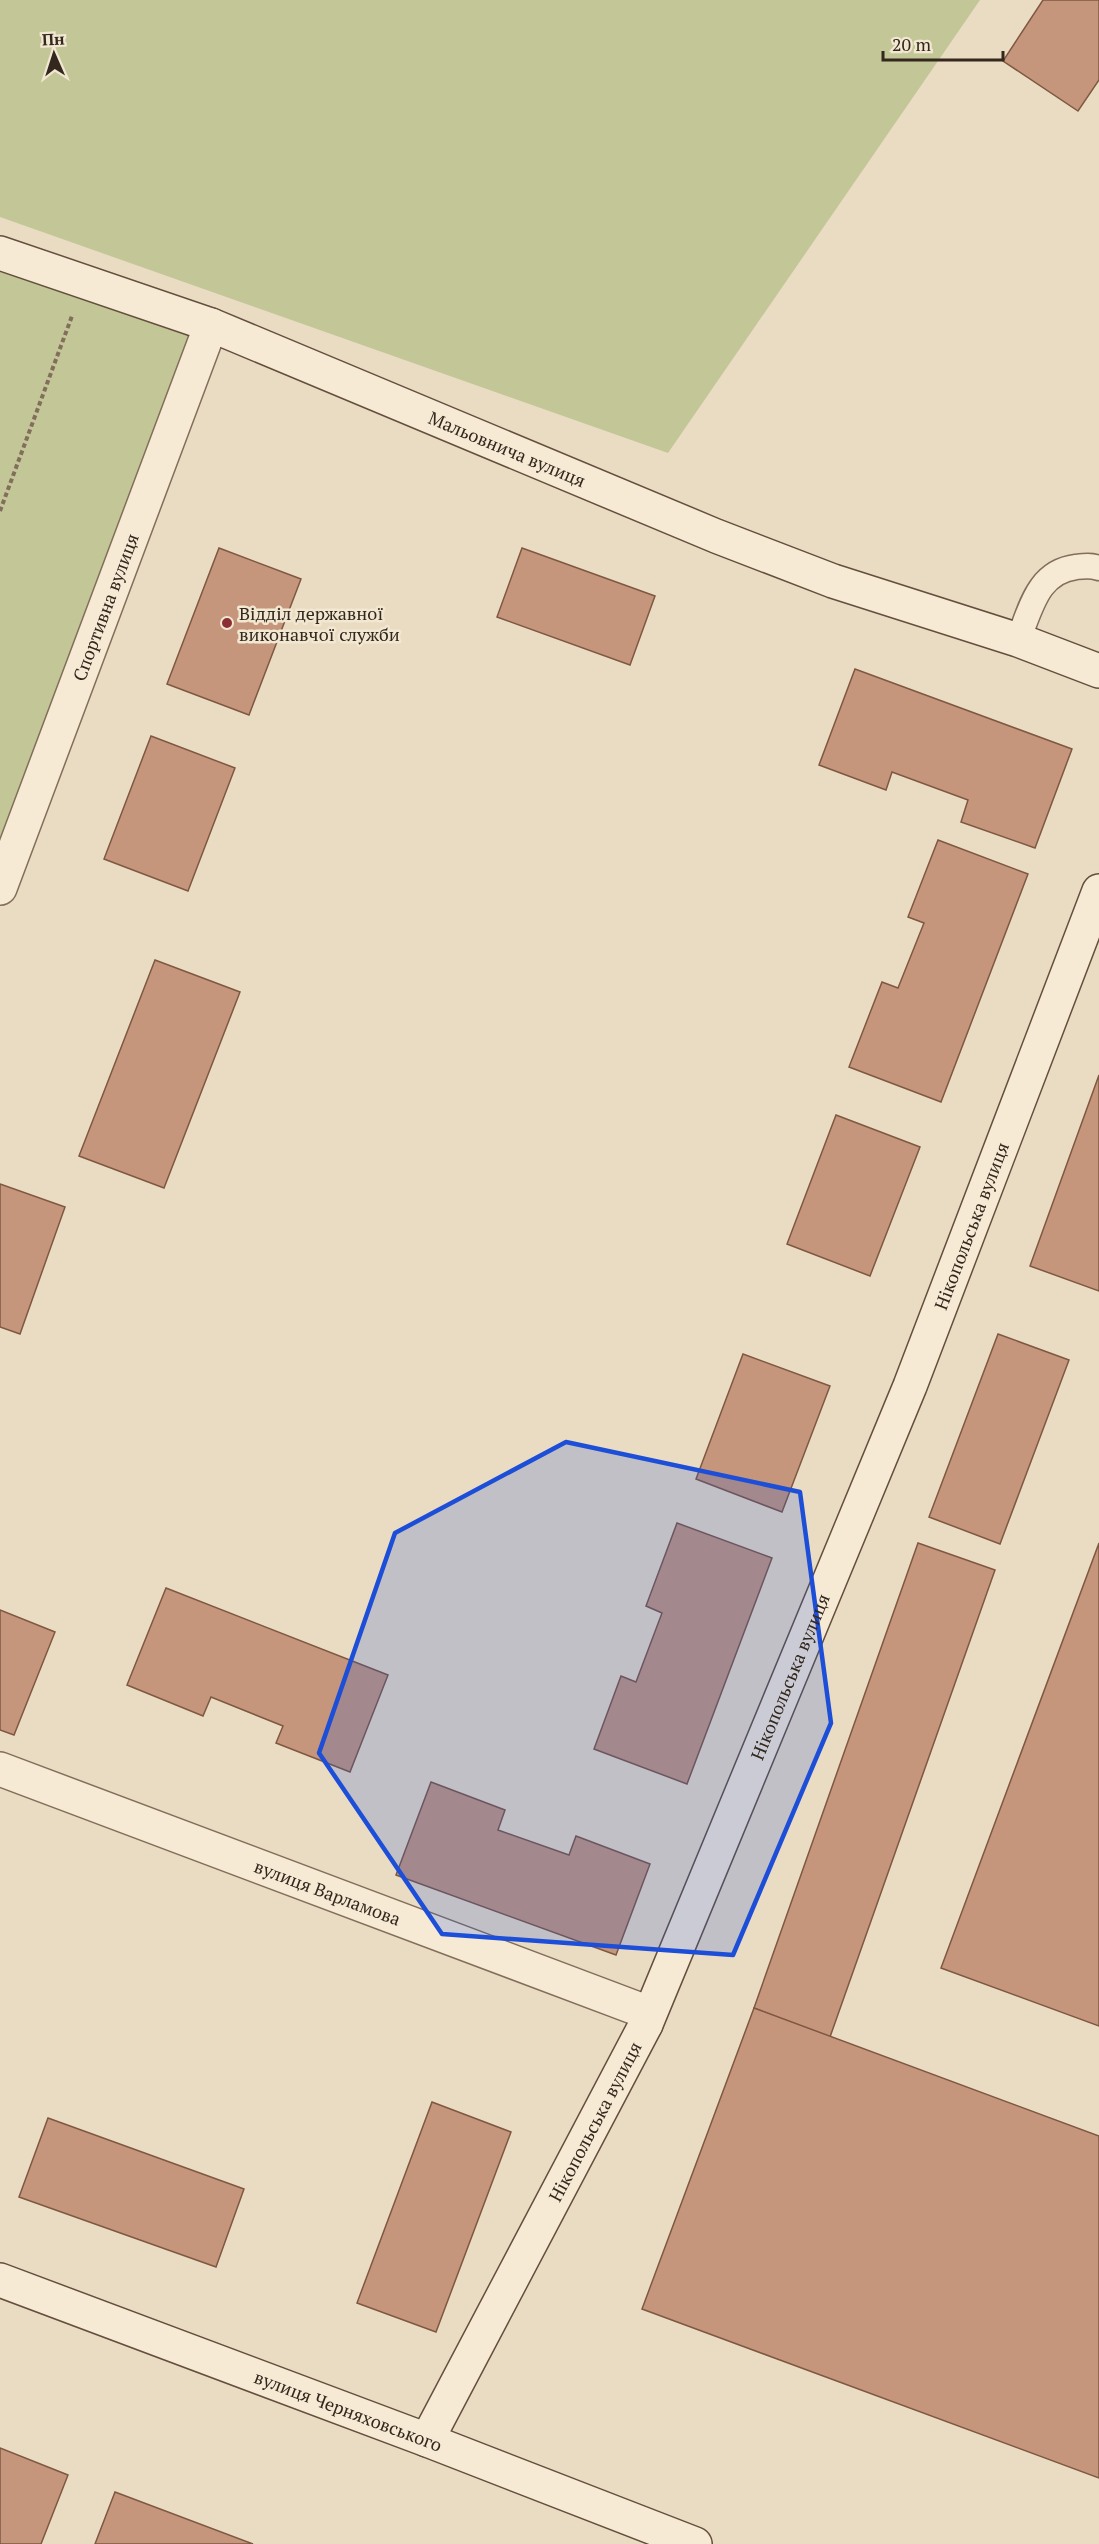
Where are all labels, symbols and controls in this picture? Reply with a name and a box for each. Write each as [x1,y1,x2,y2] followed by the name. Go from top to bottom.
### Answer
[24,24,84,84] north arrow
[883,24,1003,62] scale bar
[41,27,66,51] text: Пн
[892,32,932,56] text: 20 m
[425,405,589,492] street label: Мальовнича вулиця
[67,530,144,684] street label: Спортивна вулиця
[239,601,400,646] place label: Відділ державної виконавчої служби
[220,616,234,630] marker: Відділ державної виконавчої служби
[928,1139,1014,1313] street label: Нікопольська вулиця
[745,1590,835,1763] street label: Нікопольська вулиця
[251,1854,404,1931] street label: вулиця Варламова
[543,2037,647,2206] street label: Нікопольська вулиця
[251,2364,446,2457] street label: вулиця Черняховського

